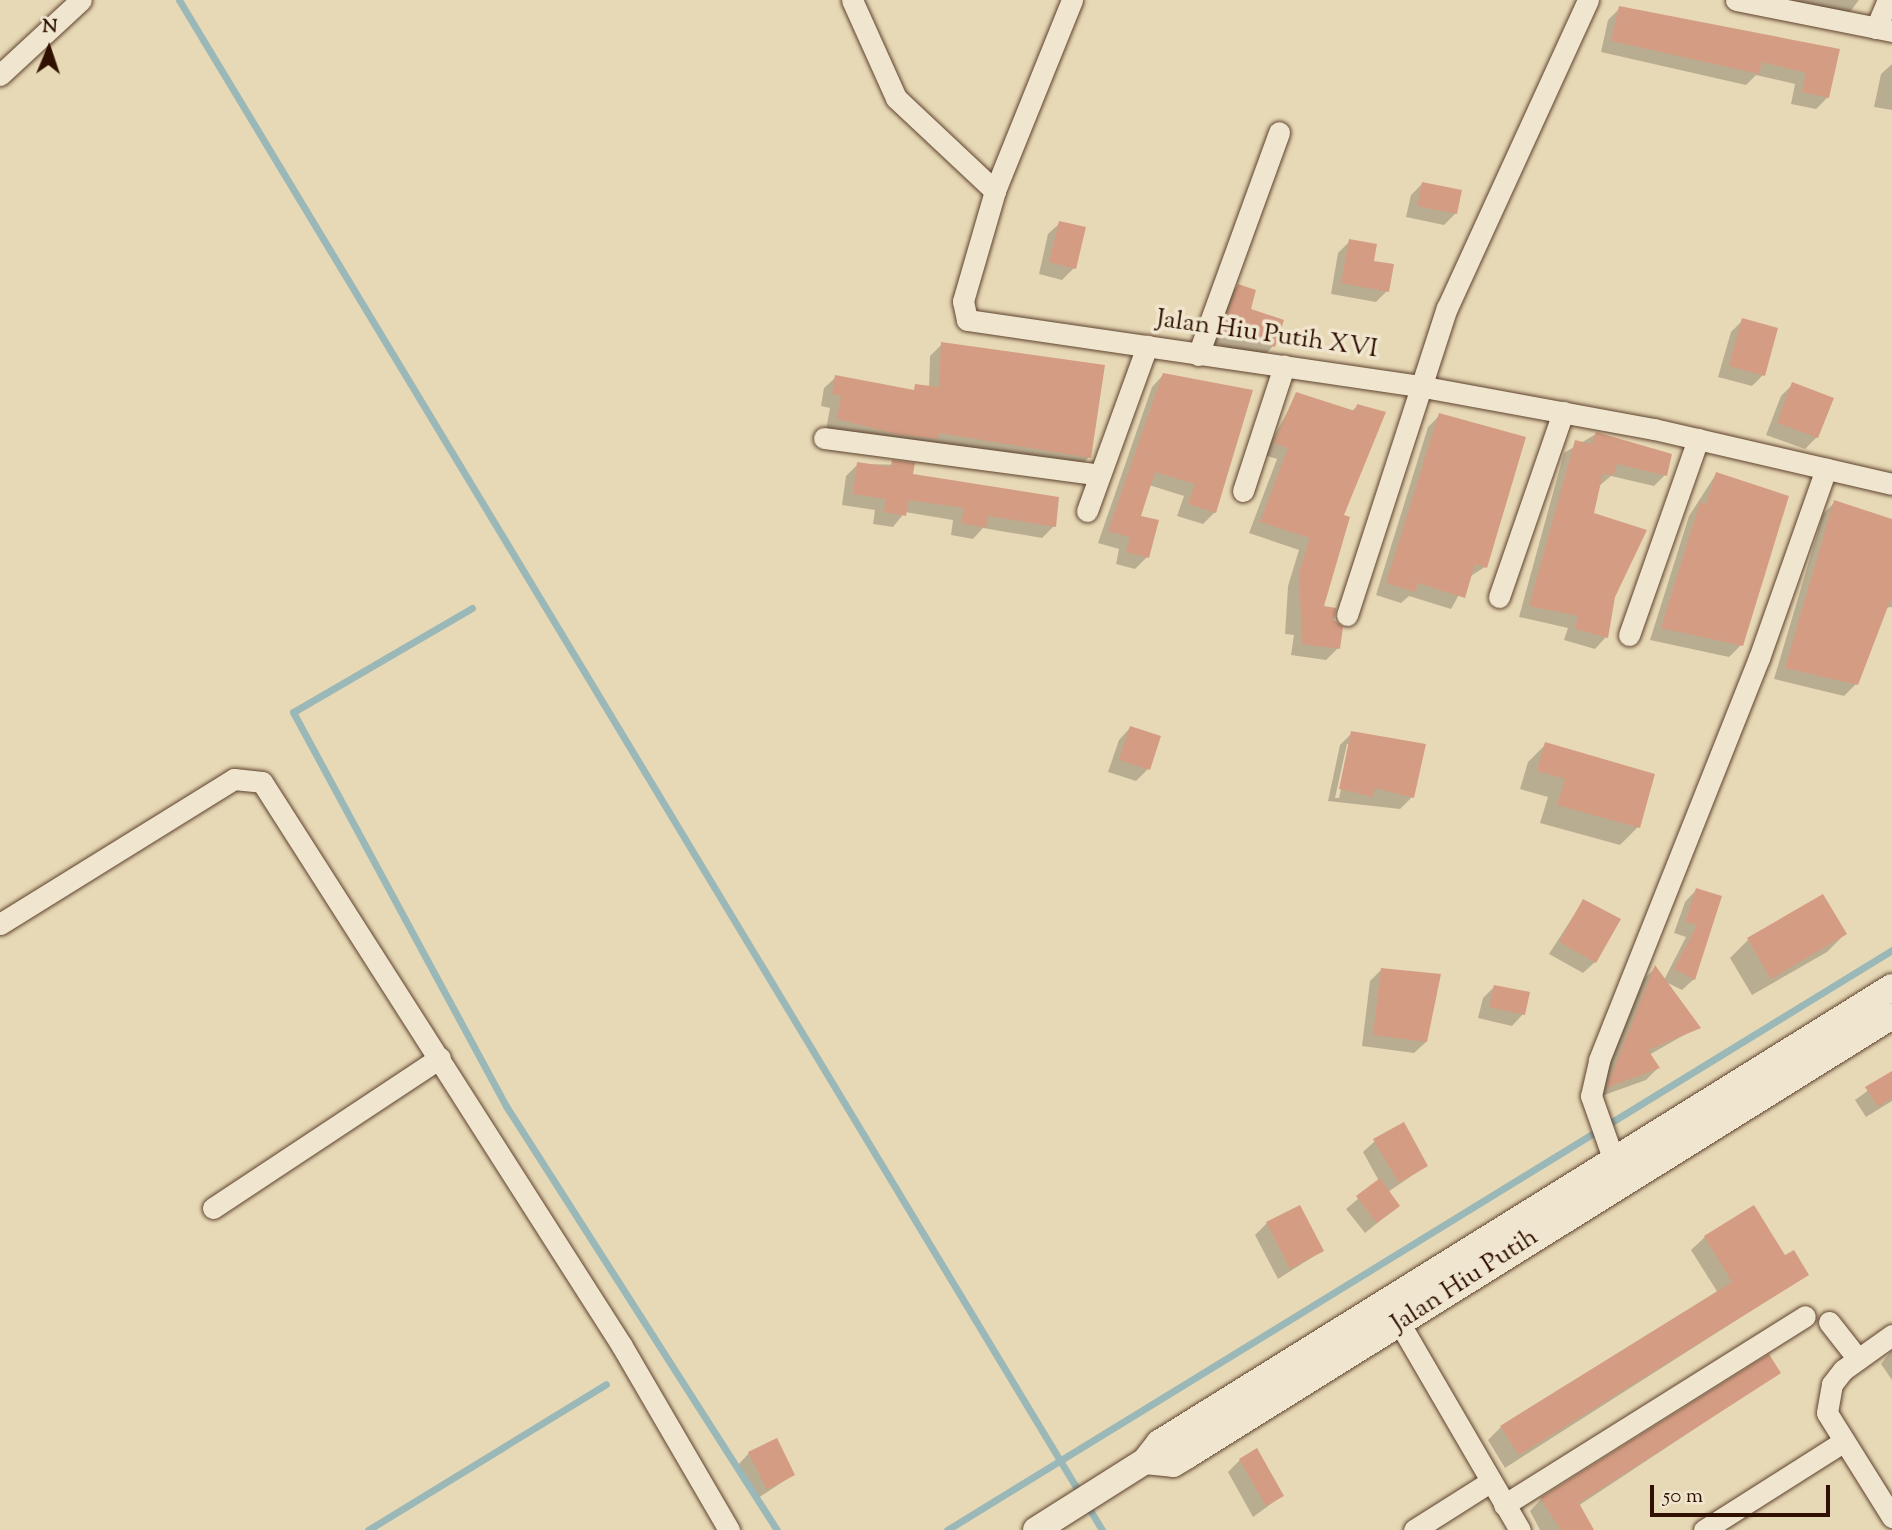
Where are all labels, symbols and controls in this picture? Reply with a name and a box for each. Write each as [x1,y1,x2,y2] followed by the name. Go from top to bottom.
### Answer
[14,14,84,84] north arrow
[42,14,58,41] text: N
[1154,304,1380,366] street label: Jalan Hiu Putih XVI
[1386,1222,1544,1340] street label: Jalan Hiu Putih
[1654,1470,1834,1514] scale bar
[1663,1482,1703,1512] text: 50 m

